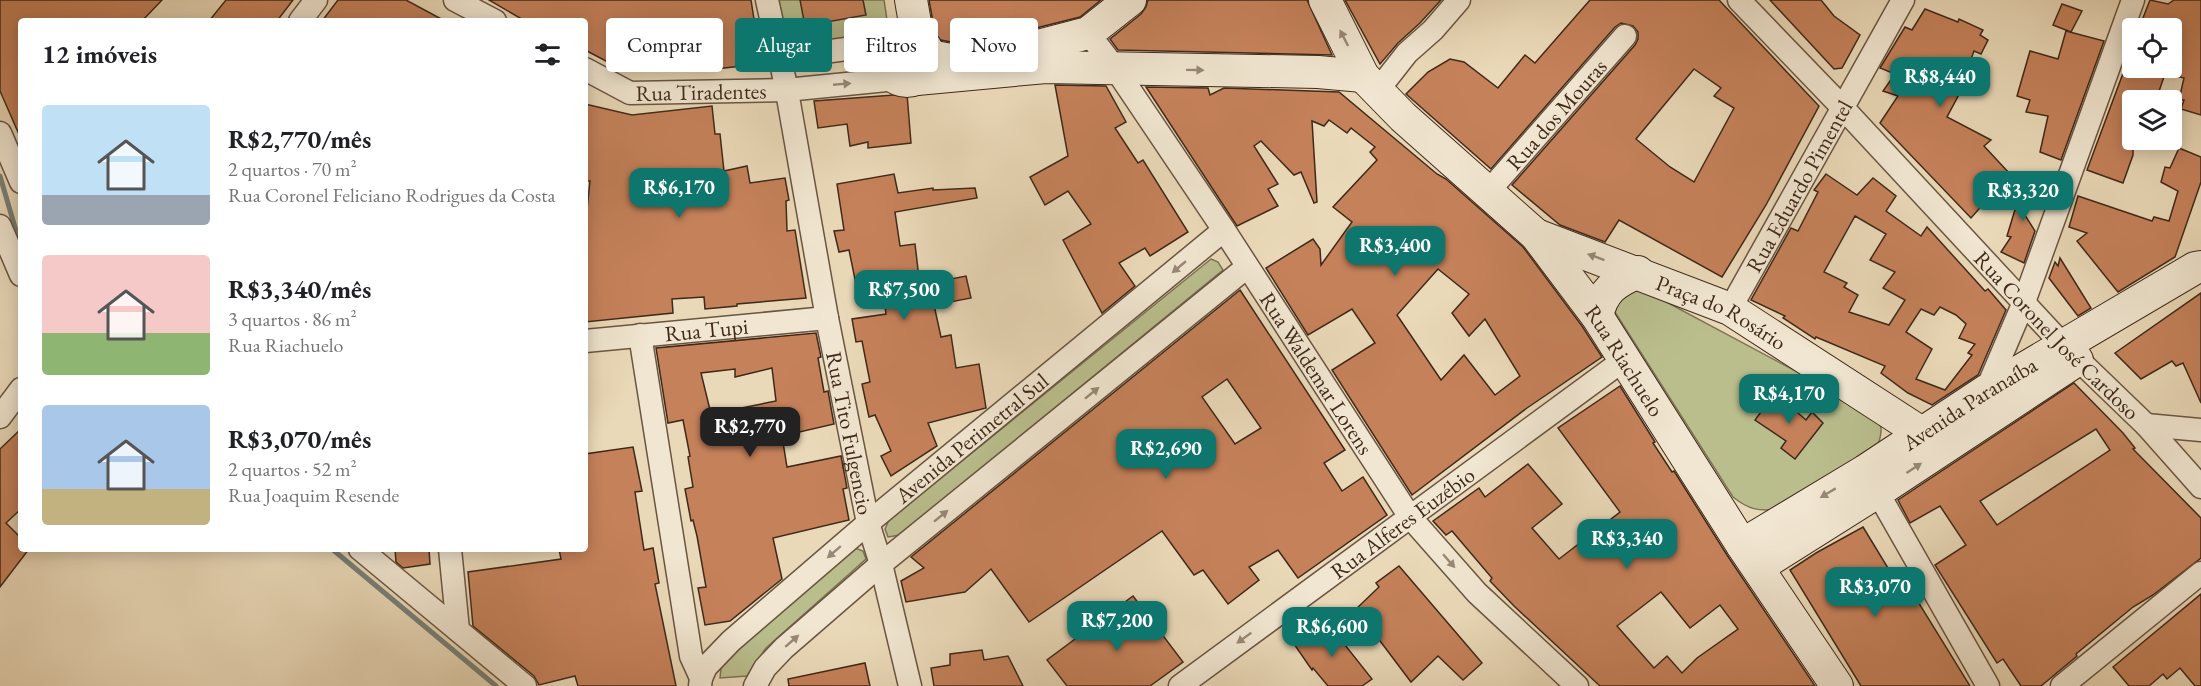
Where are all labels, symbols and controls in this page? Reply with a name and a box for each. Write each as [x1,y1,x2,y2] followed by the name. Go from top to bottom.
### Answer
[606,18,723,72] chip: Comprar
[735,18,832,72] chip: Alugar
[844,18,938,72] chip: Filtros
[950,18,1038,72] chip: Novo
[2122,18,2182,150] map controls
[2122,18,2182,78] button: locate
[1339,29,1349,46] one-way arrow
[42,37,157,71] text: 12 imóveis
[531,38,564,71] icon: filters
[1500,53,1614,176] street label: Rua dos Mouras
[1885,57,1995,108] pin: R$8,440
[1904,63,1976,89] text: R$8,440
[1185,65,1204,74] one-way arrow
[635,76,767,108] street label: Rua Tiradentes
[832,79,851,89] one-way arrow
[2122,90,2182,150] button: layers
[1739,95,1859,278] street label: Rua Eduardo Pimentel
[228,122,371,156] text: R$2,770/mês
[90,129,162,201] icon: home
[228,156,357,182] text: 2 quartos · 70 m²
[624,168,734,219] pin: R$6,170
[1968,171,2078,222] pin: R$3,320
[643,174,715,200] text: R$6,170
[1987,177,2059,203] text: R$3,320
[228,182,556,208] text: Rua Coronel Feliciano Rodrigues da Costa
[1340,226,1450,277] pin: R$3,400
[1359,232,1431,258] text: R$3,400
[1968,245,2146,426] street label: Rua Coronel José Cardoso
[1587,252,1605,261] one-way arrow
[1171,260,1187,273] one-way arrow
[1652,268,1792,357] street label: Praça do Rosário
[849,270,959,321] pin: R$7,500
[228,272,371,306] text: R$3,340/mês
[868,276,940,302] text: R$7,500
[90,279,162,351] icon: home
[1253,286,1380,460] street label: Rua Waldemar Lorens
[1578,299,1671,422] street label: Rua Riachuelo
[228,306,357,332] text: 3 quartos · 86 m²
[663,312,750,348] street label: Rua Tupi
[228,332,343,358] text: Rua Riachuelo
[819,349,880,518] street label: Rua Tito Fulgencio
[1896,350,2042,458] street label: Avenida Paranaíba
[888,366,1055,511] street label: Avenida Perimetral Sul
[1734,374,1844,425] pin: R$4,170
[1753,380,1825,406] text: R$4,170
[1084,386,1100,399] one-way arrow
[695,407,805,458] pin: R$2,770
[714,413,786,439] text: R$2,770
[228,422,371,456] text: R$3,070/mês
[90,429,162,501] icon: home
[1111,429,1221,480] pin: R$2,690
[1130,435,1202,461] text: R$2,690
[228,456,357,482] text: 2 quartos · 52 m²
[1325,460,1481,586] street label: Rua Alferes Euzébio
[1906,463,1922,474] one-way arrow
[228,482,399,508] text: Rua Joaquim Resende
[1820,488,1836,499] one-way arrow
[933,509,949,522] one-way arrow
[1572,519,1682,570] pin: R$3,340
[1591,525,1663,551] text: R$3,340
[827,545,842,558] one-way arrow
[1442,553,1455,568] one-way arrow
[1820,567,1930,618] pin: R$3,070
[1839,573,1911,599] text: R$3,070
[1062,601,1172,652] pin: R$7,200
[1081,607,1153,633] text: R$7,200
[1277,607,1387,658] pin: R$6,600
[1296,613,1368,639] text: R$6,600
[1236,632,1251,644] one-way arrow
[784,635,799,648] one-way arrow

